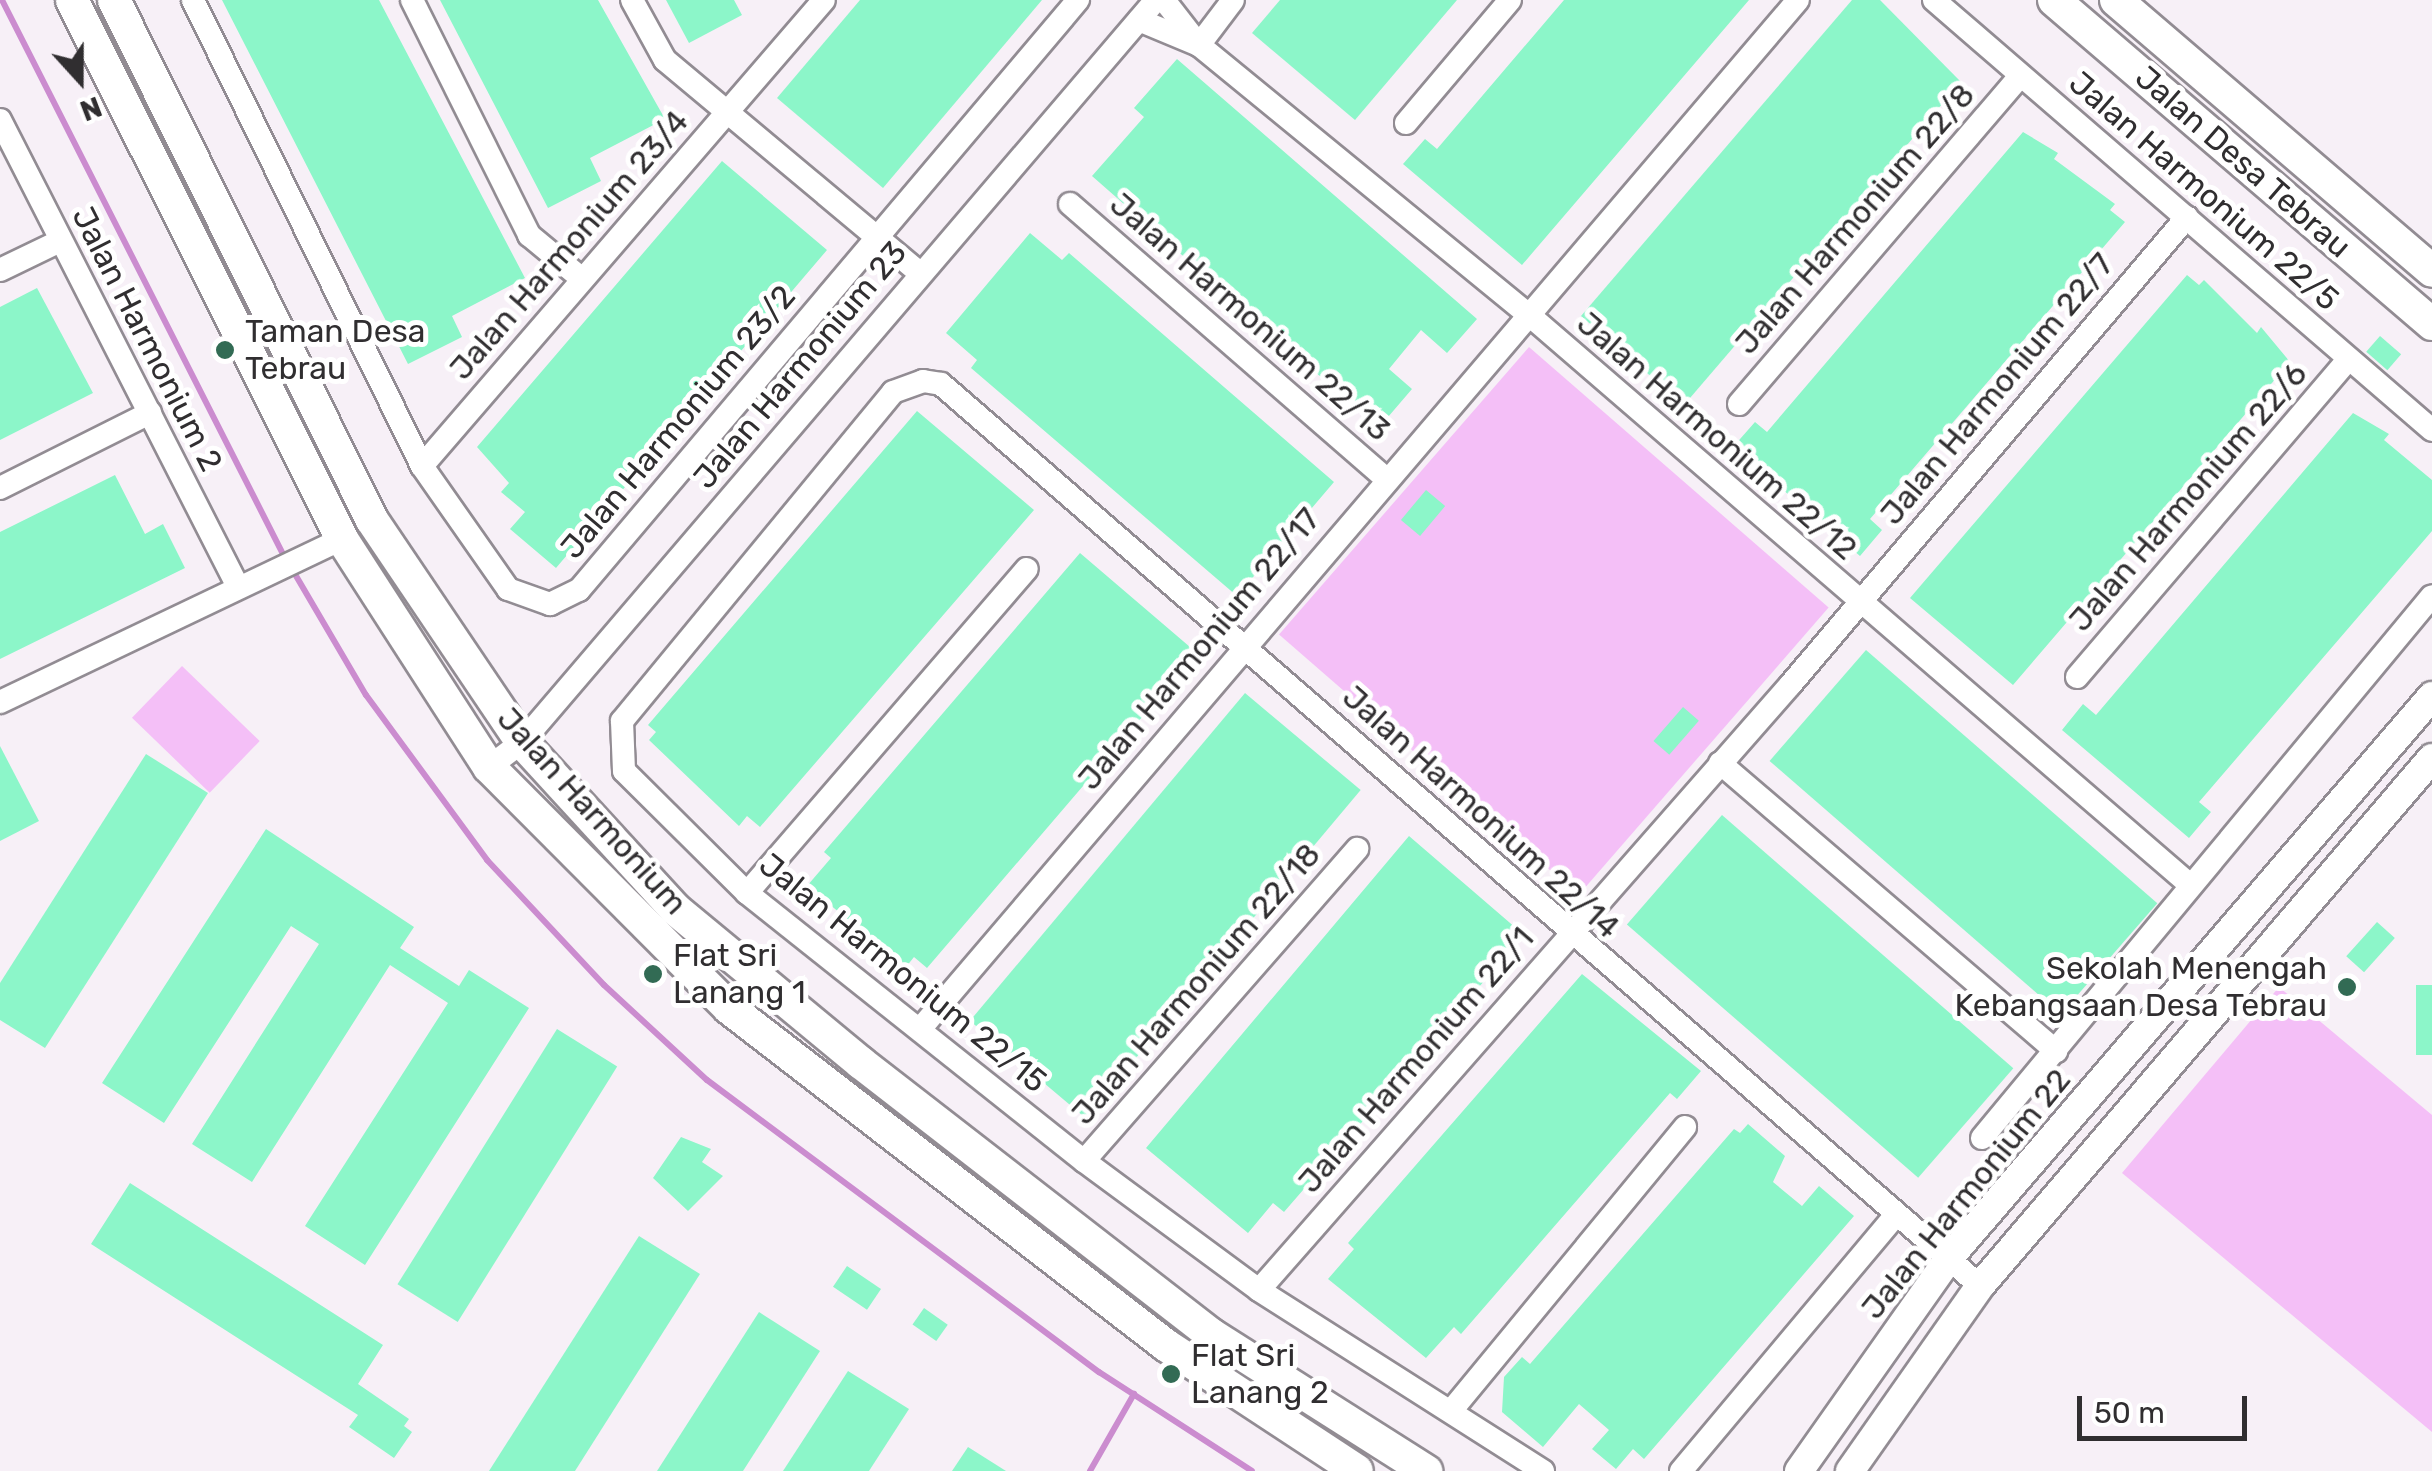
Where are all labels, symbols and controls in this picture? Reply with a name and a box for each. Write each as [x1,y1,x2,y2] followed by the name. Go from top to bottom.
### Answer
[30,30,130,130] north arrow
[2127,58,2359,266] street label: Jalan Desa Tebrau
[2061,63,2347,319] street label: Jalan Harmonium 22/5
[1727,76,1983,362] street label: Jalan Harmonium 22/8
[76,89,106,127] text: N
[442,103,696,387] street label: Jalan Harmonium 23/4
[1102,185,1398,449] street label: Jalan Harmonium 22/13
[64,200,230,478] street label: Jalan Harmonium 2
[685,234,915,496] street label: Jalan Harmonium 23
[1872,246,2122,532] street label: Jalan Harmonium 22/7
[553,278,803,566] street label: Jalan Harmonium 23/2
[1569,304,1865,568] street label: Jalan Harmonium 22/12
[245,313,426,388] place label: Taman Desa Tebrau
[214,339,236,361] marker: Taman Desa Tebrau
[2061,355,2315,639] street label: Jalan Harmonium 22/6
[1070,500,1328,798] street label: Jalan Harmonium 22/17
[1335,678,1627,946] street label: Jalan Harmonium 22/14
[489,700,695,922] street label: Jalan Harmonium
[1064,836,1328,1132] street label: Jalan Harmonium 22/18
[752,845,1054,1101] street label: Jalan Harmonium 22/15
[1290,919,1542,1201] street label: Jalan Harmonium 22/1
[673,937,806,1012] place label: Flat Sri Lanang 1
[1954,950,2327,1025] place label: Sekolah Menengah Kebangsaan Desa Tebrau
[642,963,664,985] marker: Flat Sri Lanang 1
[2336,976,2358,998] marker: Sekolah Menengah Kebangsaan Desa Tebrau
[1853,1061,2079,1327] street label: Jalan Harmonium 22
[1191,1337,1329,1412] place label: Flat Sri Lanang 2
[1160,1363,1182,1385] marker: Flat Sri Lanang 2
[2082,1376,2252,1438] scale bar
[2094,1395,2165,1431] text: 50 m

